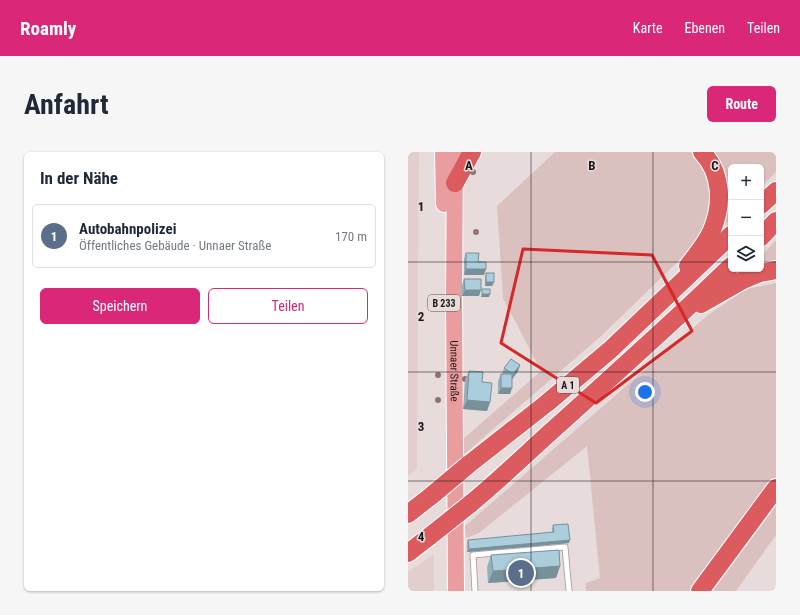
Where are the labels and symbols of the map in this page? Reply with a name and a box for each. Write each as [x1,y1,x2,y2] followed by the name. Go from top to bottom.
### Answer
[465,158,473,173] text: A
[588,158,596,173] text: B
[711,158,719,173] text: C
[418,199,424,214] text: 1
[428,295,460,311] road number: B 233
[418,309,425,324] text: 2
[448,340,461,402] street label: Unnaer Straße
[557,377,579,393] road number: A 1
[635,382,655,402] your location
[418,419,424,434] text: 3
[418,529,425,544] text: 4
[508,558,534,588] pin: 1

